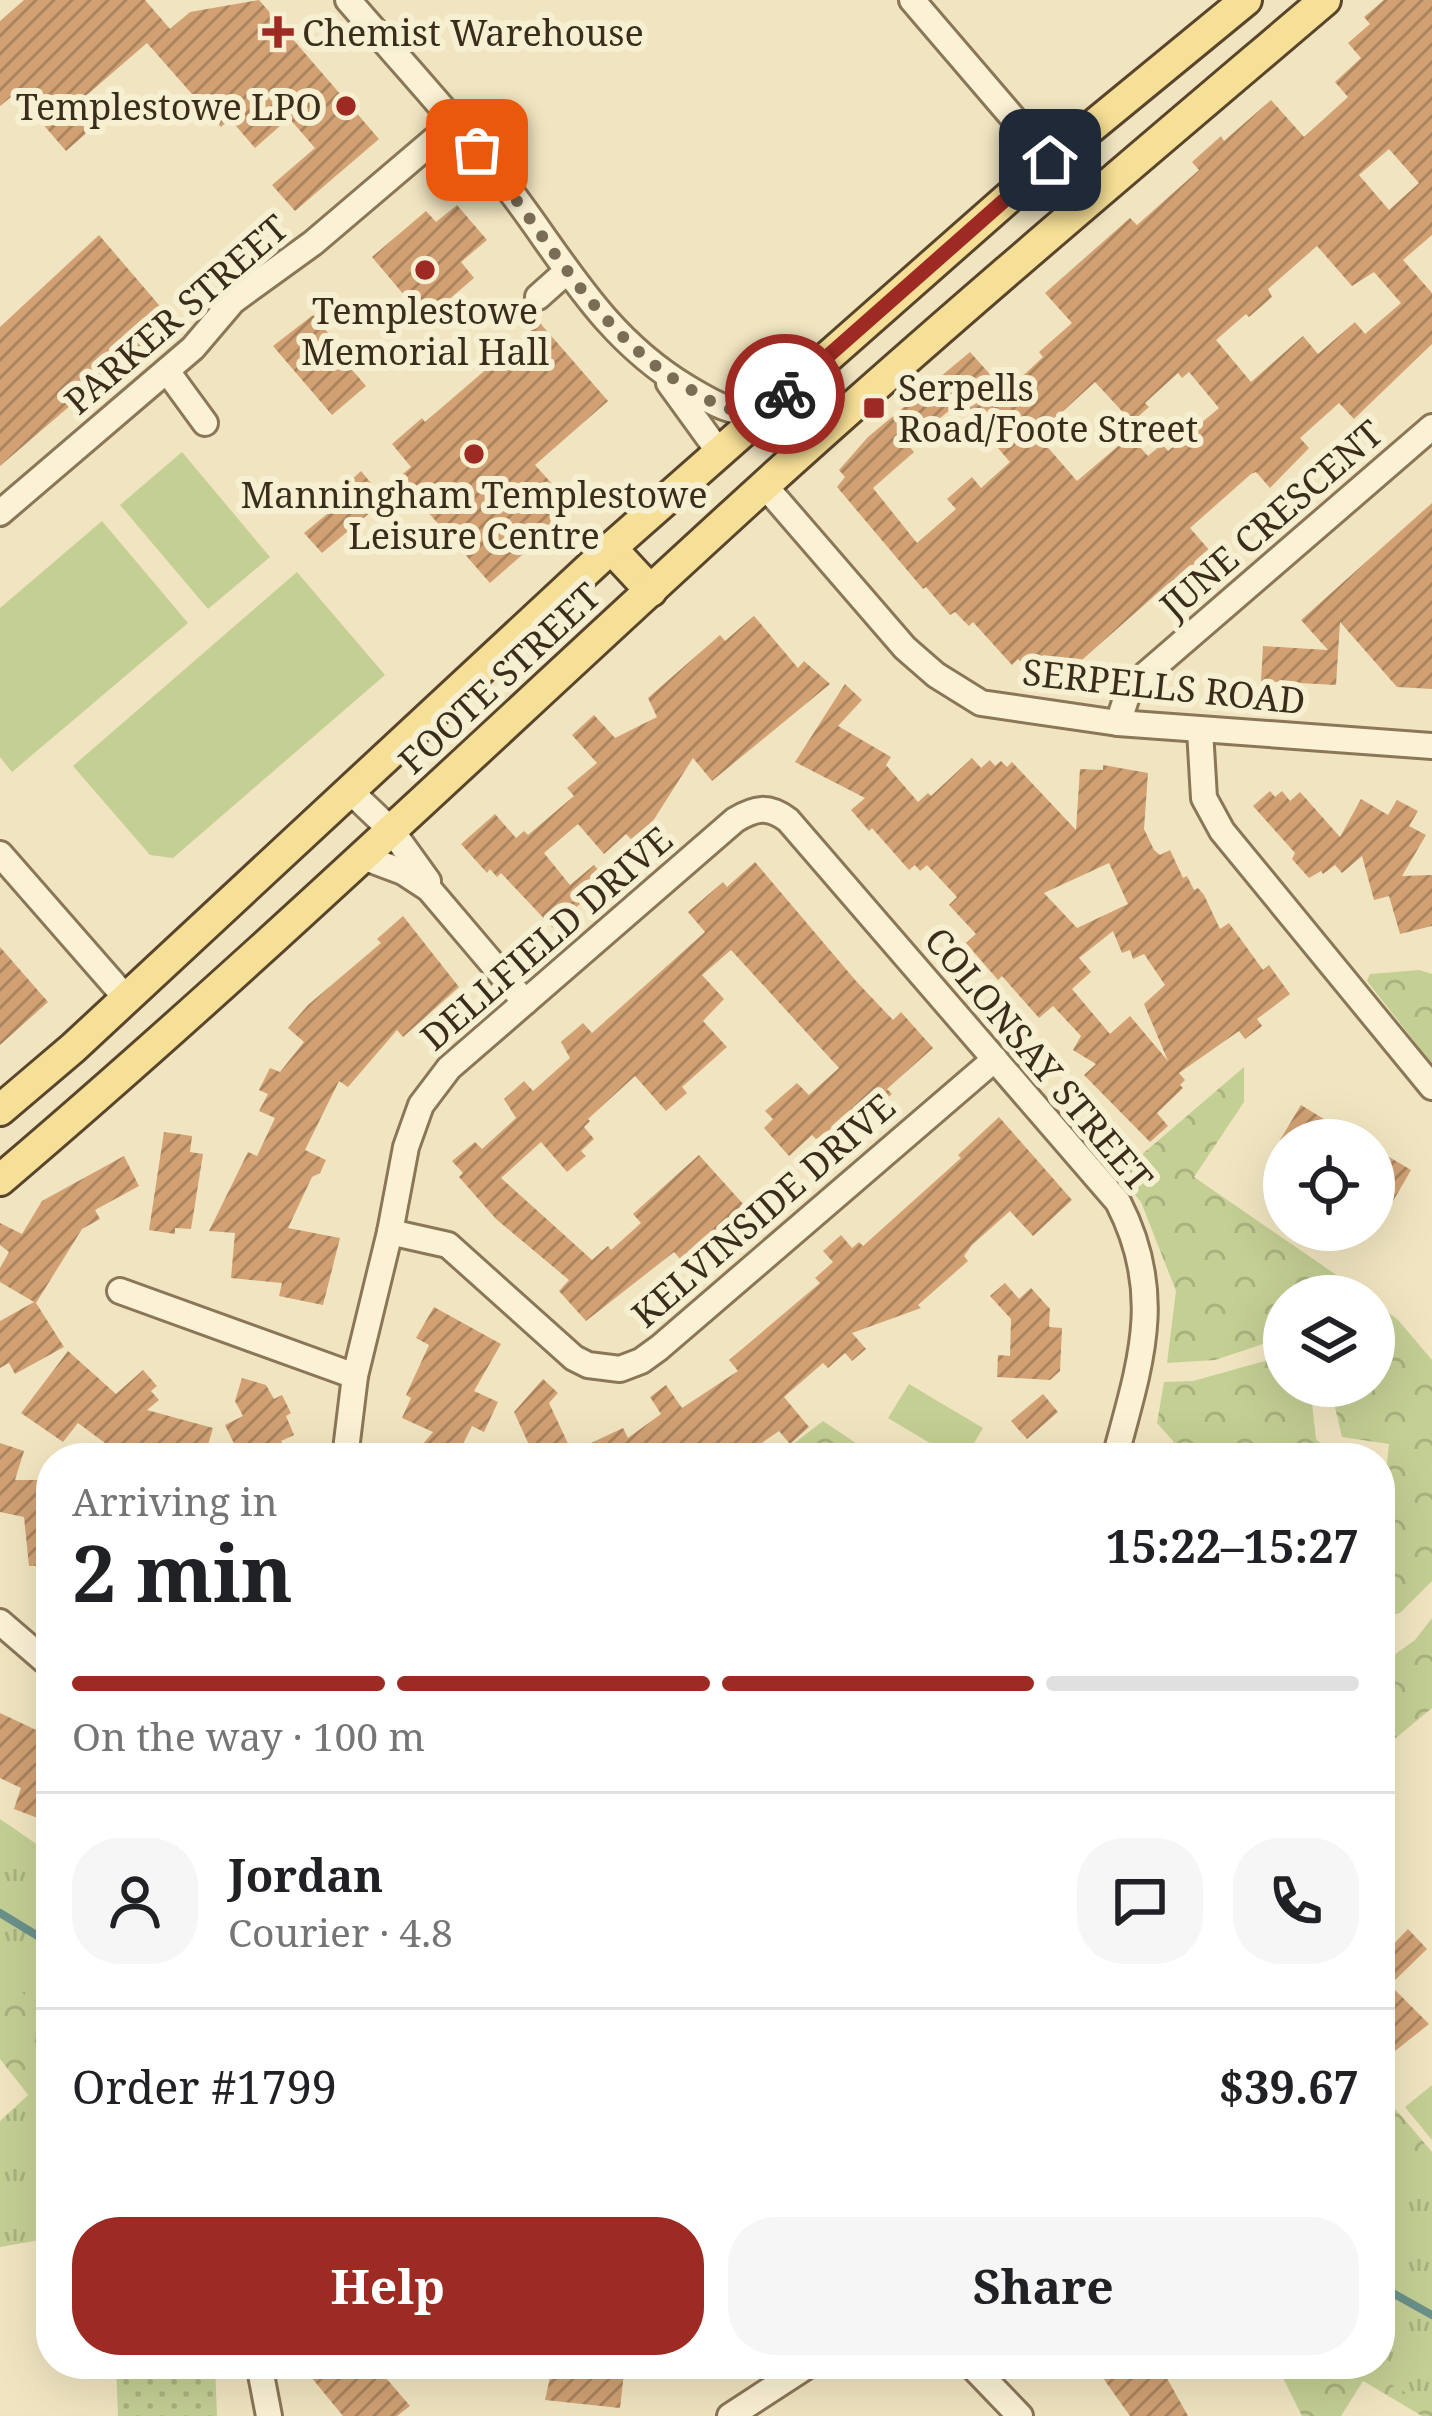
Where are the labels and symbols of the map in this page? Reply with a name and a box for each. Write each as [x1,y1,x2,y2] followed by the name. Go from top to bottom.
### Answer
[302,8,644,57] place label: Chemist Warehouse
[265,19,291,45] marker: Chemist Warehouse
[16,82,322,131] place label: Templestowe LPO
[333,93,359,119] marker: Templestowe LPO
[426,99,528,201] pin
[999,109,1101,211] pin
[54,203,298,425] street label: PARKER STREET
[412,257,438,283] marker: Templestowe Memorial Hall
[301,286,549,376] place label: Templestowe Memorial Hall
[725,334,845,454] courier
[898,363,1198,453] place label: Serpells Road/Foote Street
[861,395,887,421] marker: Serpells Road/Foote Street
[1149,409,1393,630] street label: JUNE CRESCENT
[461,441,487,467] marker: Manningham Templestowe Leisure Centre
[240,470,708,560] place label: Manningham Templestowe Leisure Centre
[387,572,611,784] street label: FOOTE STREET
[1020,647,1308,725] street label: SERPELLS ROAD
[410,815,682,1061] street label: DELLFIELD DRIVE
[914,917,1164,1201] street label: COLONSAY STREET
[621,1082,905,1338] street label: KELVINSIDE DRIVE

